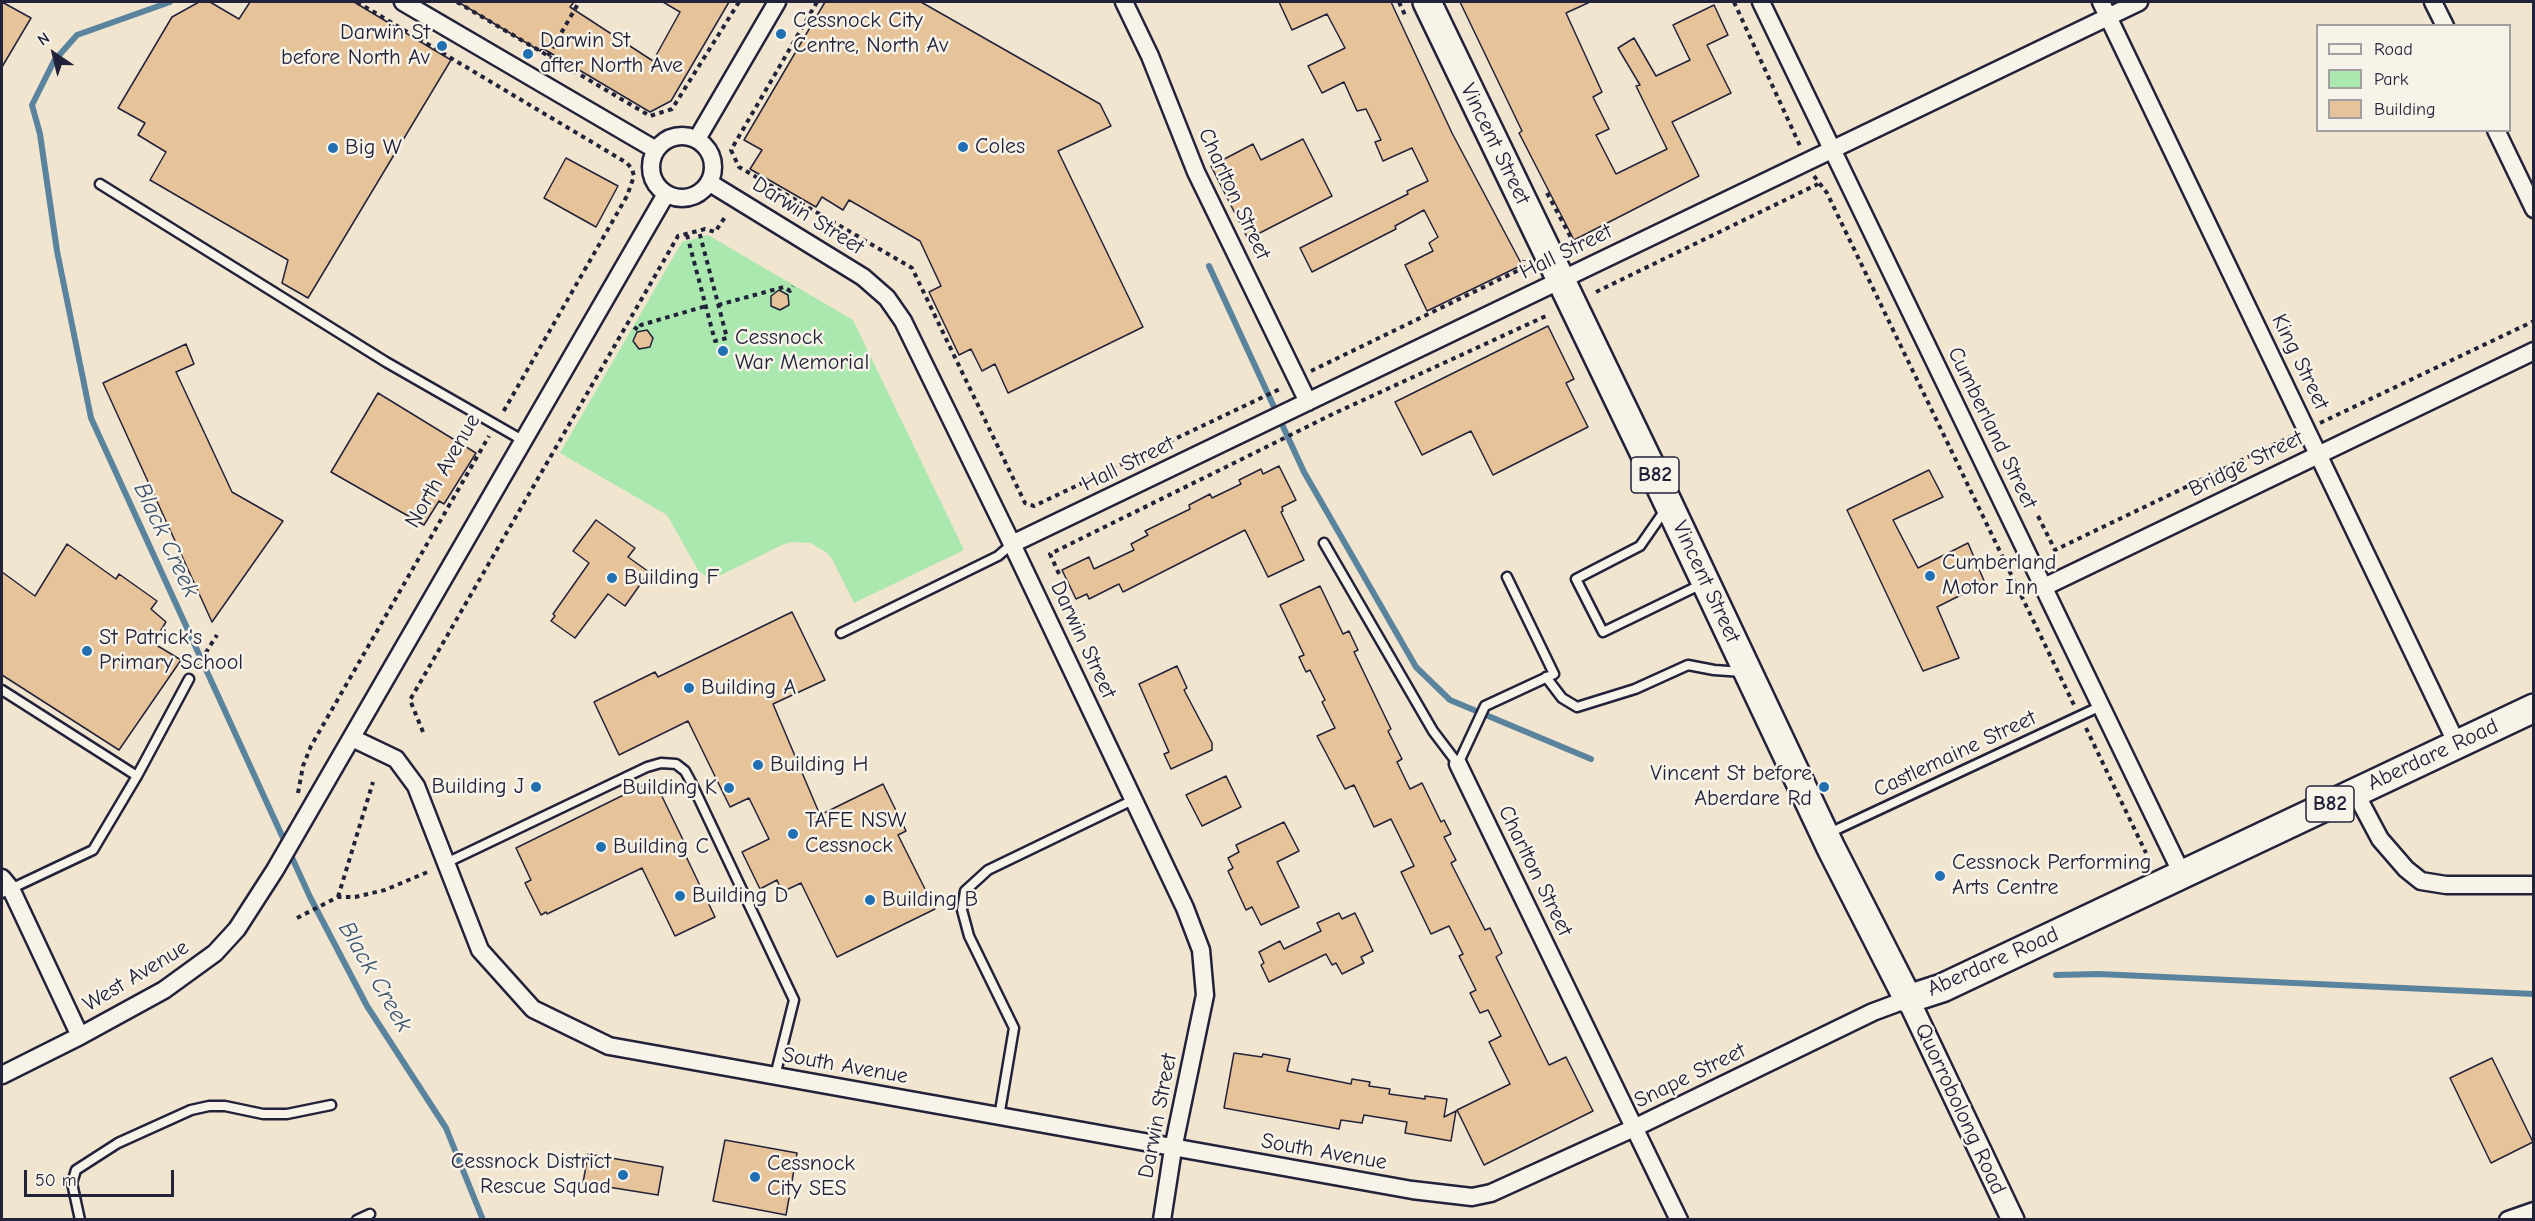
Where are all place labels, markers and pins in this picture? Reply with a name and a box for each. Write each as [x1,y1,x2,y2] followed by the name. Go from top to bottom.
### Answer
[793,8,949,60] place label: Cessnock City Centre, North Av
[281,20,430,72] place label: Darwin St before North Av
[774,27,788,41] marker: Cessnock City Centre, North Av
[540,28,683,80] place label: Darwin St after North Ave
[435,39,449,53] marker: Darwin St before North Av
[521,47,535,61] marker: Darwin St after North Ave
[975,134,1025,160] place label: Coles
[345,135,402,161] place label: Big W
[956,140,970,154] marker: Coles
[326,141,340,155] marker: Big W
[735,325,869,376] place label: Cessnock War Memorial
[716,344,730,358] marker: Cessnock War Memorial
[1942,550,2056,602] place label: Cumberland Motor Inn
[624,565,719,591] place label: Building F
[1923,569,1937,583] marker: Cumberland Motor Inn
[605,571,619,585] marker: Building F
[99,625,243,676] place label: St Patrick's Primary School
[80,644,94,658] marker: St Patrick's Primary School
[701,675,796,701] place label: Building A
[682,681,696,695] marker: Building A
[770,752,868,778] place label: Building H
[751,758,765,772] marker: Building H
[1650,761,1812,812] place label: Vincent St before Aberdare Rd
[431,774,524,800] place label: Building J
[622,775,717,801] place label: Building K
[529,780,543,794] marker: Building J
[1817,780,1831,794] marker: Vincent St before Aberdare Rd
[722,781,736,795] marker: Building K
[805,808,906,860] place label: TAFE NSW Cessnock
[786,827,800,841] marker: TAFE NSW Cessnock
[613,834,709,860] place label: Building C
[594,840,608,854] marker: Building C
[1952,850,2152,902] place label: Cessnock Performing Arts Centre
[1933,869,1947,883] marker: Cessnock Performing Arts Centre
[692,883,788,909] place label: Building D
[882,887,978,913] place label: Building B
[673,889,687,903] marker: Building D
[863,893,877,907] marker: Building B
[451,1149,611,1200] place label: Cessnock District Rescue Squad
[767,1151,855,1202] place label: Cessnock City SES
[616,1168,630,1182] marker: Cessnock District Rescue Squad
[748,1170,762,1184] marker: Cessnock City SES

